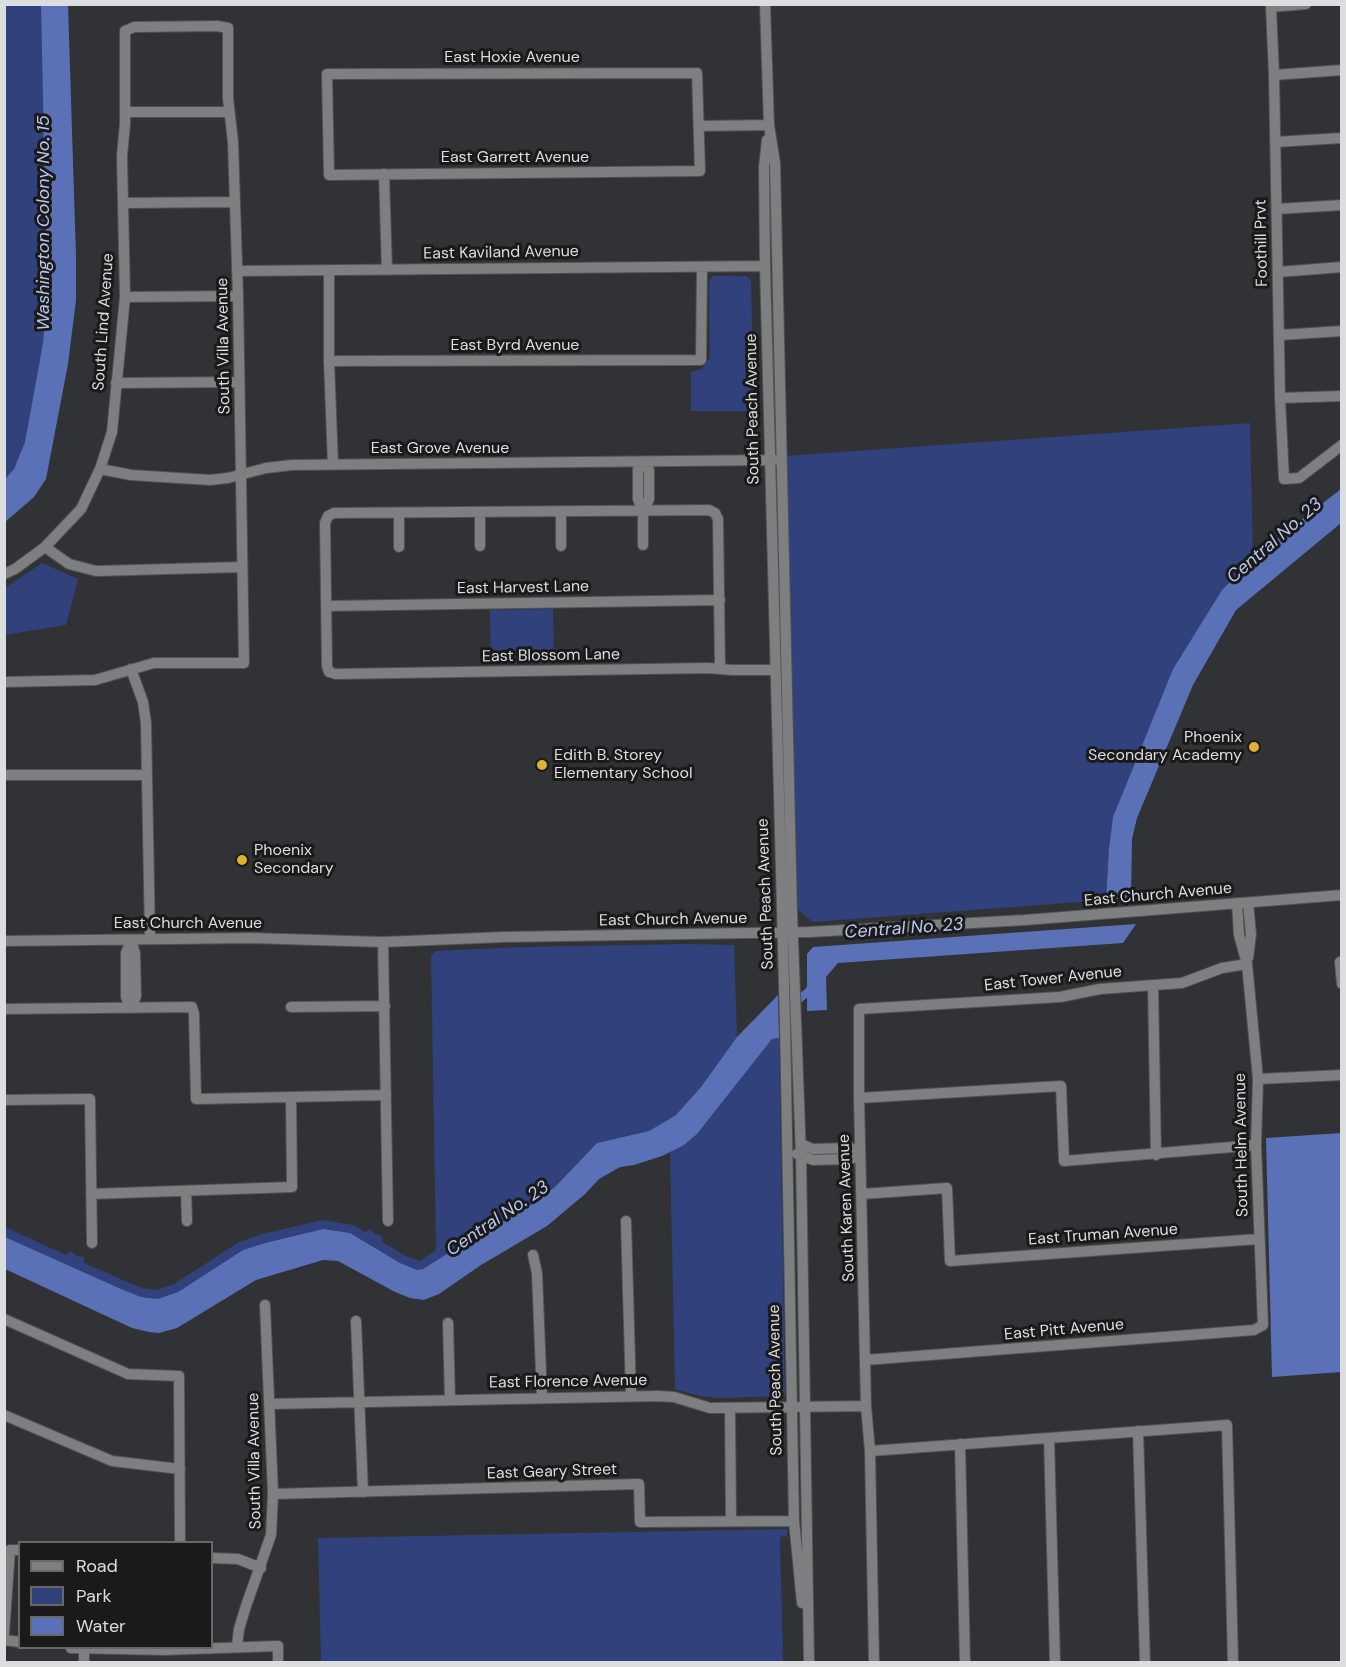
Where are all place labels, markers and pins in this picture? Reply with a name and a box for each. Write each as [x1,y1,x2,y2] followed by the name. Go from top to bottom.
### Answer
[1088,728,1242,766] place label: Phoenix Secondary Academy
[1247,740,1261,754] marker: Phoenix Secondary Academy
[554,746,692,784] place label: Edith B. Storey Elementary School
[535,758,549,772] marker: Edith B. Storey Elementary School
[254,841,334,879] place label: Phoenix Secondary
[235,853,249,867] marker: Phoenix Secondary

